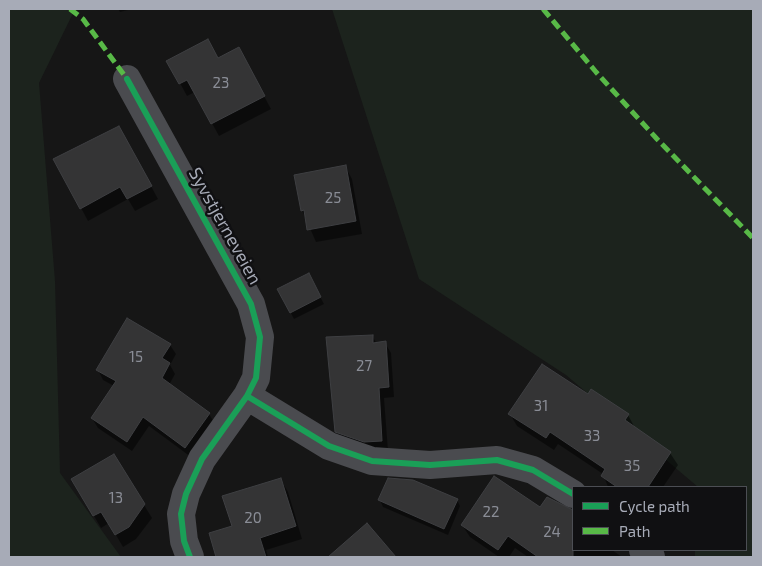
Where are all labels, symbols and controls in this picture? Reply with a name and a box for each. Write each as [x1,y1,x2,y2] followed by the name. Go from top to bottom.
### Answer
[213,74,229,92] house number: 23
[184,164,266,288] street label: Syvstjerneveien
[325,189,341,207] house number: 25
[129,348,143,366] house number: 15
[356,357,372,375] house number: 27
[534,397,548,415] house number: 31
[584,427,600,445] house number: 33
[624,457,640,475] house number: 35
[572,486,747,551] legend
[109,489,123,507] house number: 13
[619,497,690,515] text: Cycle path
[483,503,499,521] house number: 22
[244,509,262,527] house number: 20
[619,522,650,540] text: Path
[543,523,561,541] house number: 24

